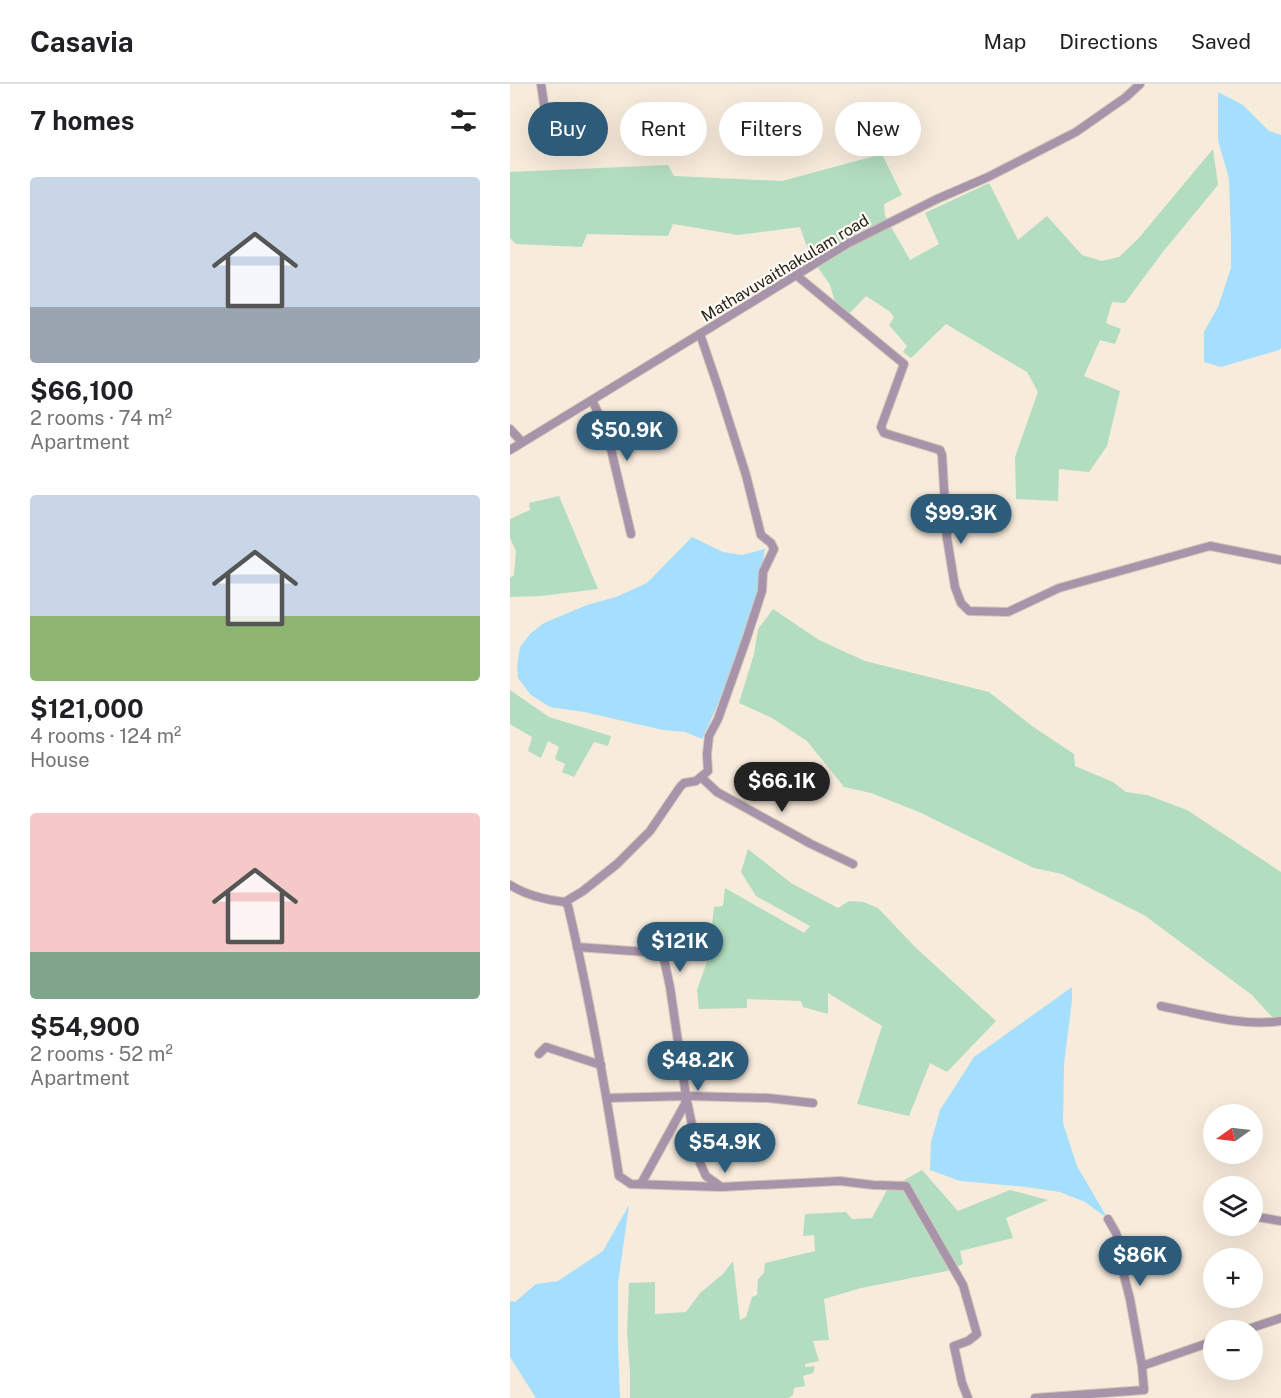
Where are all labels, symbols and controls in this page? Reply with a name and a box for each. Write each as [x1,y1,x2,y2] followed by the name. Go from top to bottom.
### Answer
[30,25,134,58] text: Casavia
[984,29,1026,54] text: Map
[1059,29,1158,54] text: Directions
[1191,29,1251,54] text: Saved
[528,102,608,156] chip: Buy
[620,102,707,156] chip: Rent
[719,102,823,156] chip: Filters
[835,102,921,156] chip: New
[447,104,480,137] icon: filters
[30,105,134,136] text: 7 homes
[698,210,872,326] street label: Mathavuvaithakulam road
[201,216,309,324] icon: home
[30,375,134,406] text: $66,100
[30,406,172,430] text: 2 rooms · 74 m²
[578,411,676,462] pin: $50.9K
[591,418,663,442] text: $50.9K
[30,430,130,454] text: Apartment
[912,494,1010,545] pin: $99.3K
[925,501,997,525] text: $99.3K
[201,534,309,642] icon: home
[30,693,144,724] text: $121,000
[30,724,181,748] text: 4 rooms · 124 m²
[30,748,90,772] text: House
[733,762,831,813] pin: $66.1K
[748,769,816,793] text: $66.1K
[201,852,309,960] icon: home
[638,922,722,973] pin: $121K
[651,929,709,953] text: $121K
[30,1011,140,1042] text: $54,900
[649,1041,747,1092] pin: $48.2K
[30,1042,173,1066] text: 2 rooms · 52 m²
[662,1048,734,1072] text: $48.2K
[30,1066,130,1090] text: Apartment
[1203,1104,1263,1164] north arrow
[1203,1104,1263,1380] map controls
[676,1123,774,1174] pin: $54.9K
[688,1130,762,1154] text: $54.9K
[1203,1176,1263,1236] button: layers
[1104,1236,1176,1287] pin: $86K
[1113,1243,1167,1267] text: $86K
[1203,1248,1263,1308] button: +
[1203,1320,1263,1380] button: −

